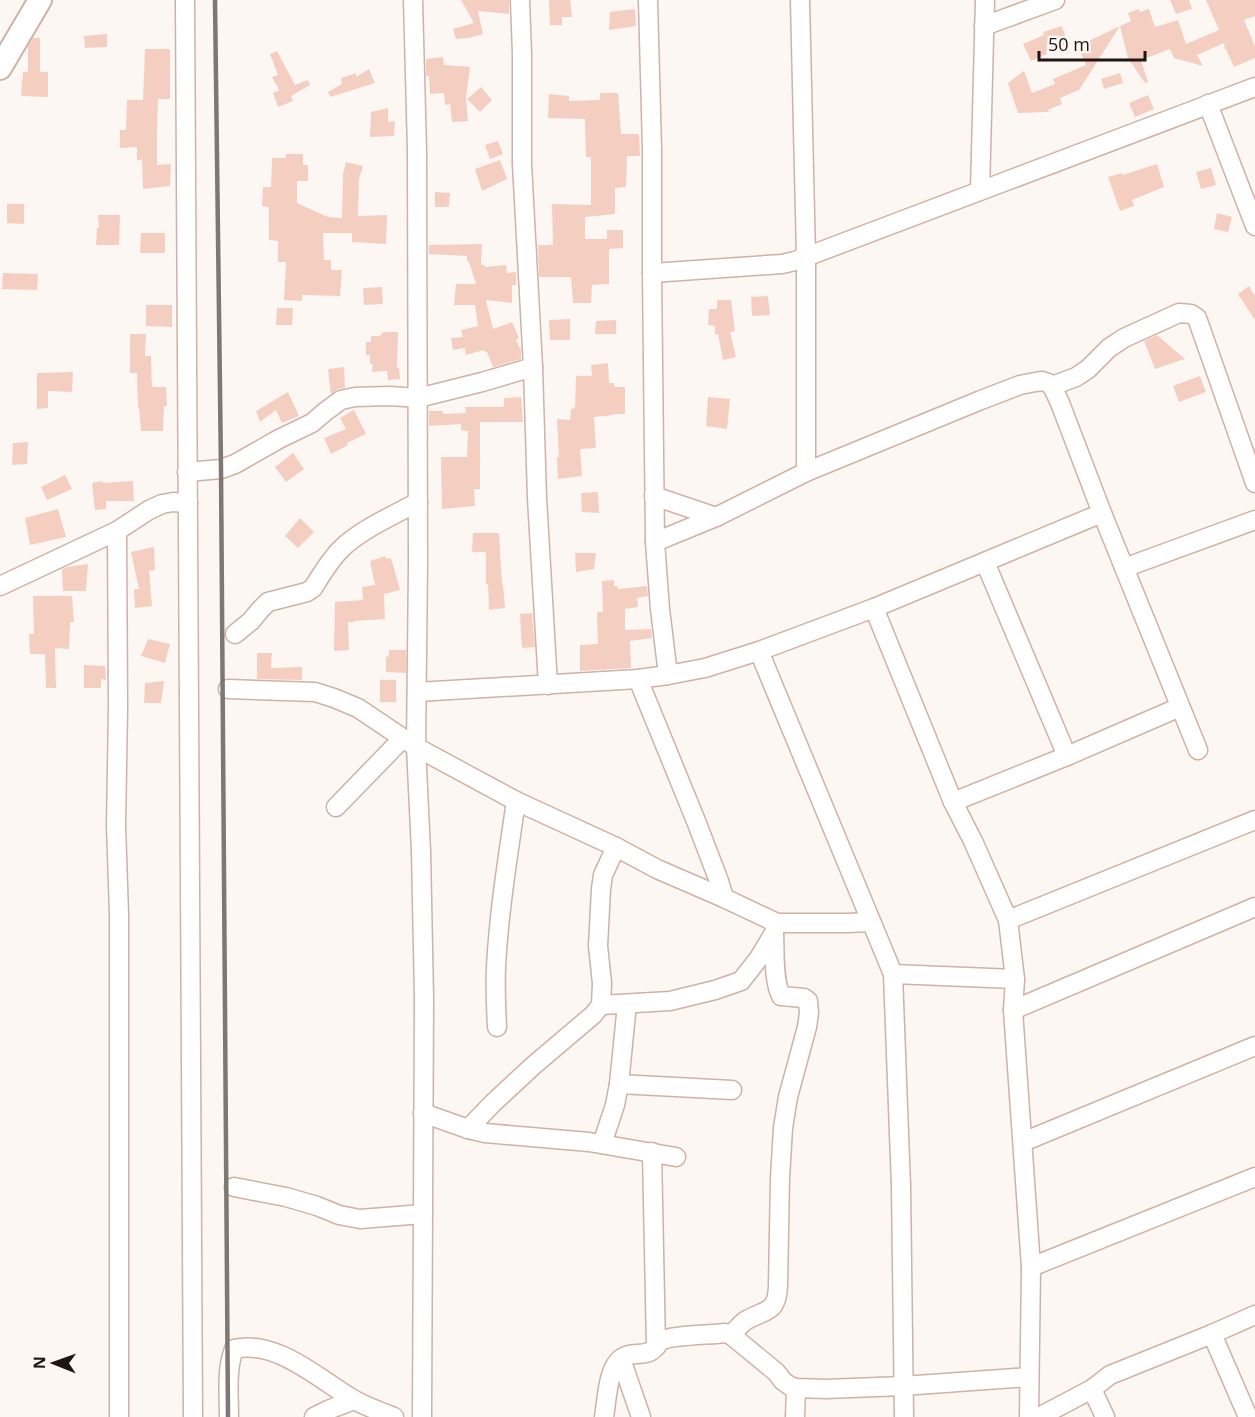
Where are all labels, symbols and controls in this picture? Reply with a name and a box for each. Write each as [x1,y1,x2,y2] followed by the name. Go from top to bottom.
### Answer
[1039,24,1146,62] scale bar
[1048,32,1090,56] text: 50 m
[24,1333,84,1393] north arrow
[28,1356,50,1369] text: N

